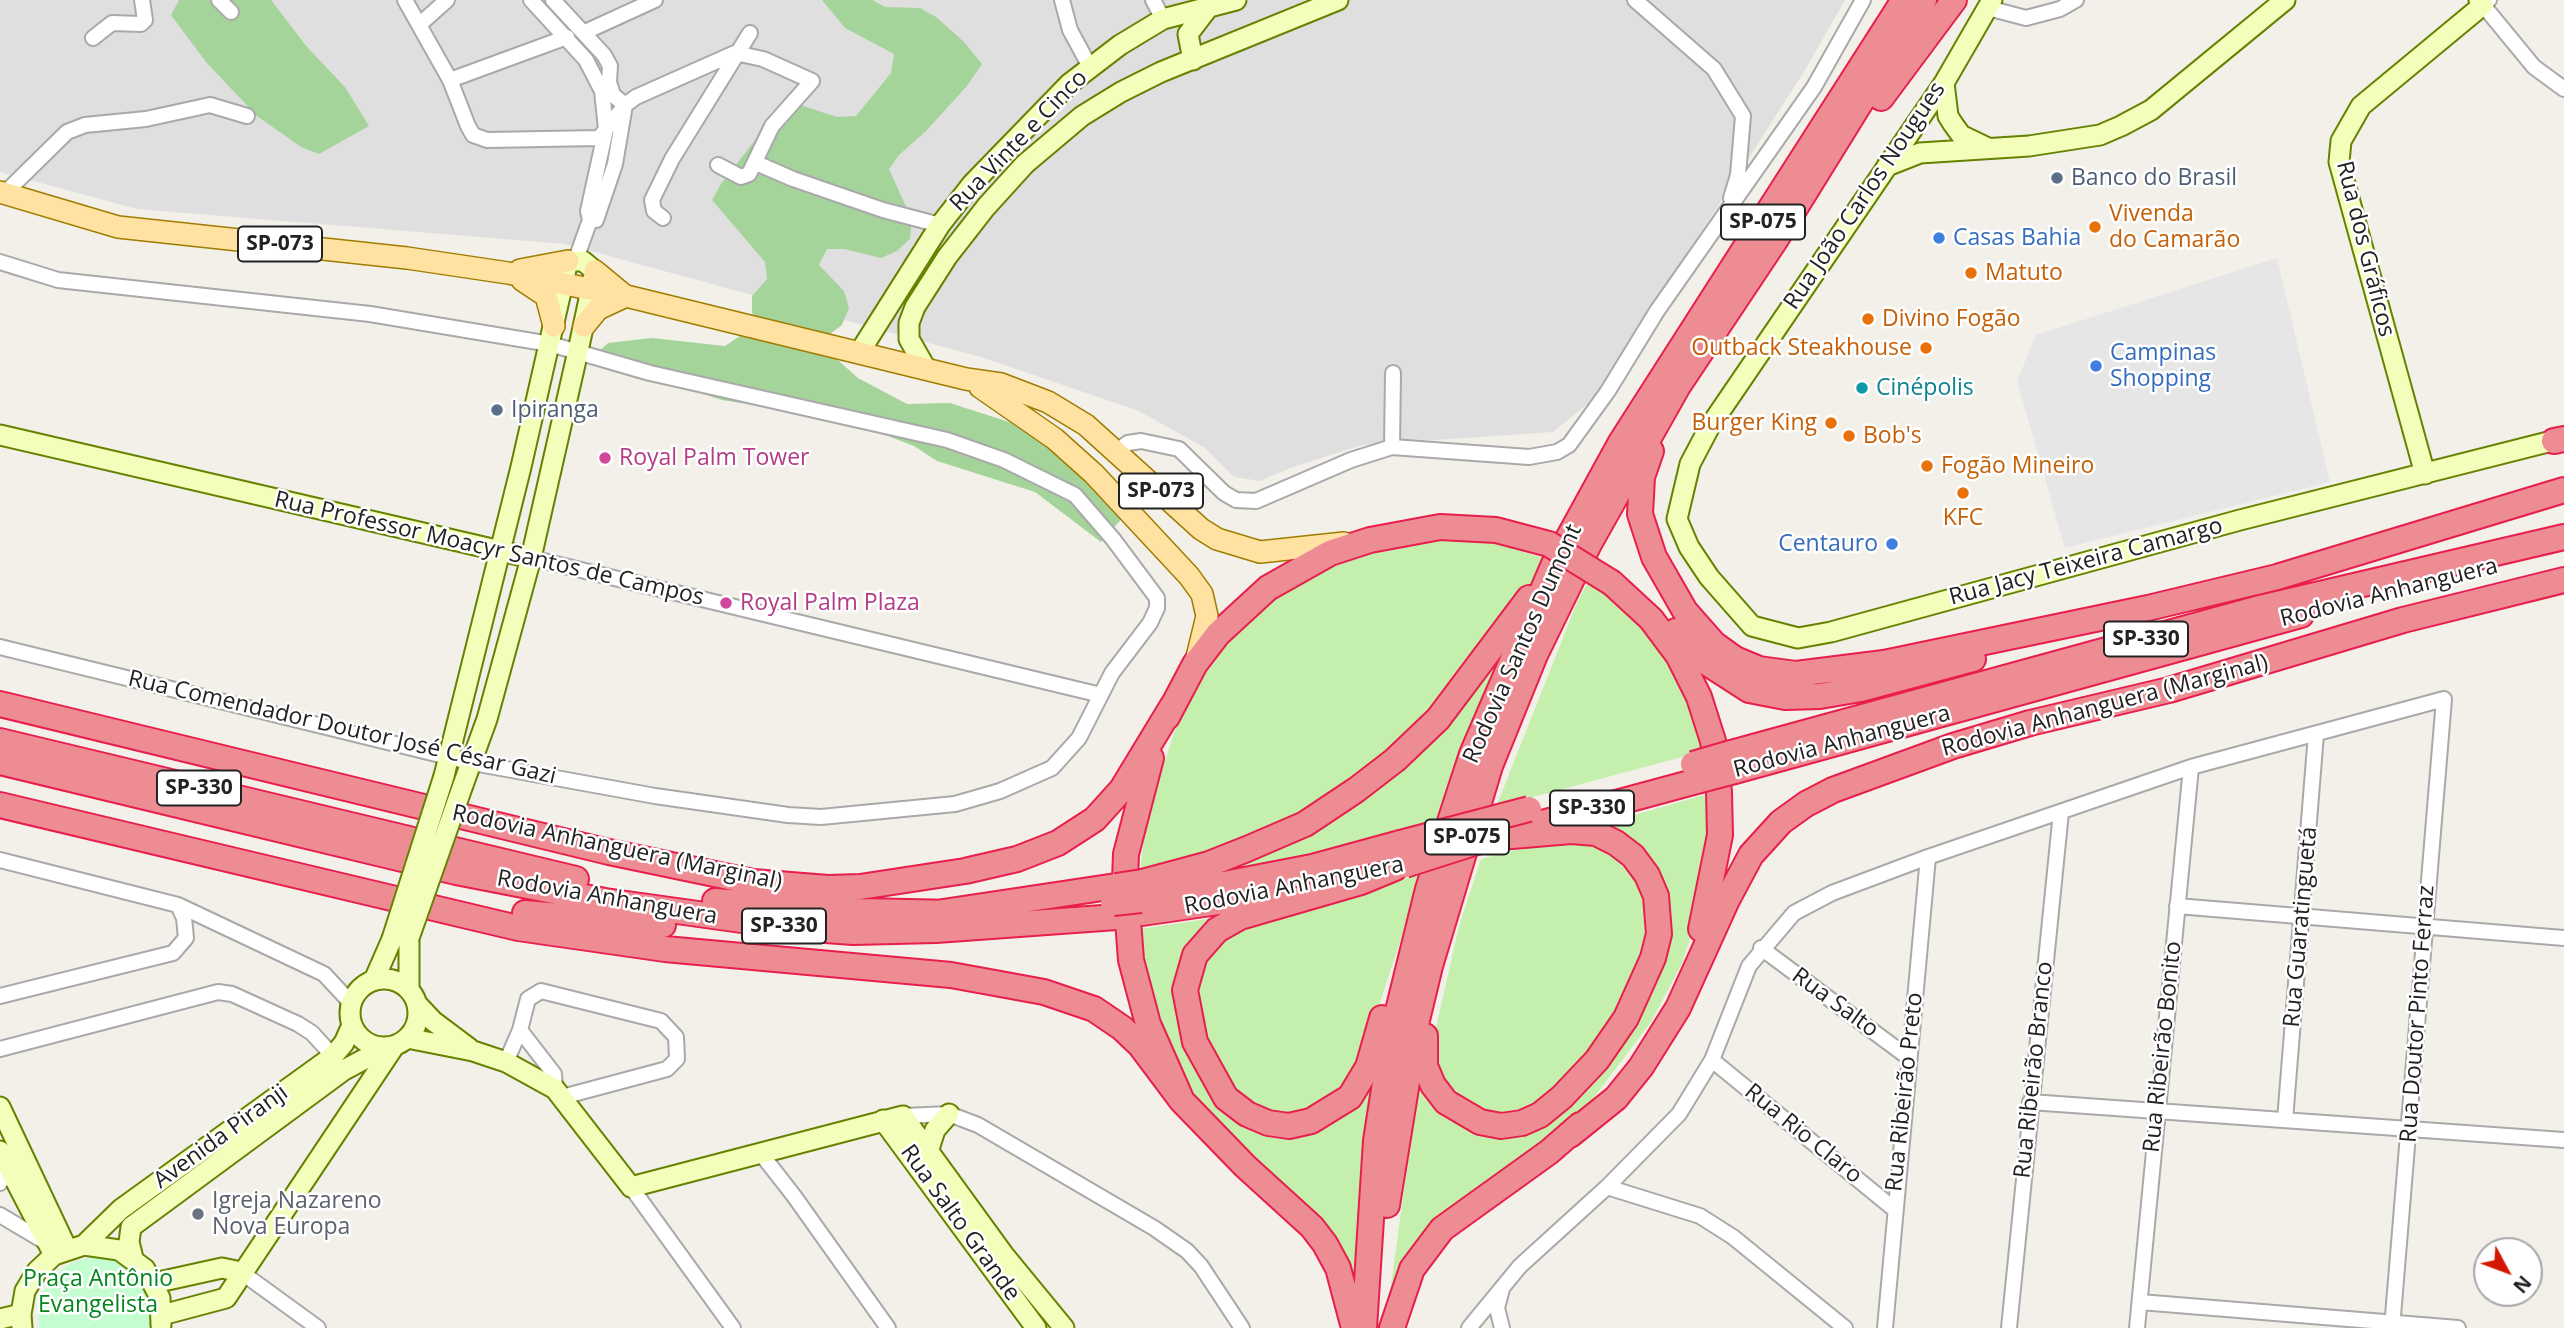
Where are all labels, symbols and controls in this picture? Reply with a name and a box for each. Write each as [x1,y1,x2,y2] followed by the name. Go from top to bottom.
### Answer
[945,65,1093,217] street label: Rua Vinte e Cinco
[1778,77,1952,315] street label: Rua João Carlos Nougues
[2330,158,2400,340] street label: Rua dos Gráficos
[2071,164,2237,192] place label: Banco do Brasil
[2049,170,2065,186] marker: Banco do Brasil
[2109,200,2240,254] place label: Vivenda do Camarão
[1721,204,1805,240] road number: SP-075
[2087,219,2103,235] marker: Vivenda do Camarão
[1953,224,2081,252] place label: Casas Bahia
[238,226,322,262] road number: SP-073
[1931,230,1947,246] marker: Casas Bahia
[1985,259,2063,287] place label: Matuto
[1963,265,1979,281] marker: Matuto
[1882,305,2021,333] place label: Divino Fogão
[1860,311,1876,327] marker: Divino Fogão
[1691,334,1912,362] place label: Outback Steakhouse
[2110,339,2216,393] place label: Campinas Shopping
[1918,340,1934,356] marker: Outback Steakhouse
[2088,358,2104,374] marker: Campinas Shopping
[1876,374,1974,402] place label: Cinépolis
[1854,380,1870,396] marker: Cinépolis
[511,396,599,424] place label: Ipiranga
[489,402,505,418] marker: Ipiranga
[1691,409,1817,437] place label: Burger King
[1823,415,1839,431] marker: Burger King
[1863,422,1922,450] place label: Bob's
[1841,428,1857,444] marker: Bob's
[619,444,809,472] place label: Royal Palm Tower
[597,450,613,466] marker: Royal Palm Tower
[1941,452,2094,480] place label: Fogão Mineiro
[1919,458,1935,474] marker: Fogão Mineiro
[1119,474,1203,508] road number: SP-073
[1955,485,1971,501] marker: KFC
[272,486,706,612] street label: Rua Professor Moacyr Santos de Campos
[1943,504,1983,532] place label: KFC
[1946,512,2226,612] street label: Rua Jacy Teixeira Camargo
[1458,520,1588,768] street label: Rodovia Santos Dumont
[1778,530,1878,558] place label: Centauro
[1884,536,1900,552] marker: Centauro
[2277,553,2501,633] street label: Rodovia Anhanguera
[740,589,920,617] place label: Royal Palm Plaza
[718,595,734,611] marker: Royal Palm Plaza
[2104,622,2188,656] road number: SP-330
[1939,649,2271,763] street label: Rodovia Anhanguera (Marginal)
[125,665,559,791] street label: Rua Comendador Doutor José César Gazi
[1731,700,1953,784] street label: Rodovia Anhanguera
[157,770,241,806] road number: SP-330
[1550,790,1634,826] road number: SP-330
[449,799,785,897] street label: Rodovia Anhanguera (Marginal)
[1425,820,1509,854] road number: SP-075
[2278,825,2324,1029] street label: Rua Guaratinguetá
[1182,851,1406,921] street label: Rodovia Anhanguera
[495,865,719,931] street label: Rodovia Anhanguera
[2395,884,2441,1144] street label: Rua Doutor Pinto Ferraz
[742,908,826,944] road number: SP-330
[2138,940,2188,1154] street label: Rua Ribeirão Bonito
[2009,960,2059,1180] street label: Rua Ribeirão Branco
[1786,962,1884,1044] street label: Rua Salto
[1881,991,1929,1193] street label: Rua Ribeirão Preto
[1739,1078,1867,1190] street label: Rua Rio Claro
[148,1079,294,1195] street label: Avenida Piranji
[894,1140,1026,1306] street label: Rua Salto Grande
[212,1187,382,1241] place label: Igreja Nazareno Nova Europa
[190,1206,206,1222] marker: Igreja Nazareno Nova Europa
[2473,1237,2543,1307] north arrow
[23,1265,173,1319] park label: Praça Antônio Evangelista
[2507,1270,2537,1299] text: N

